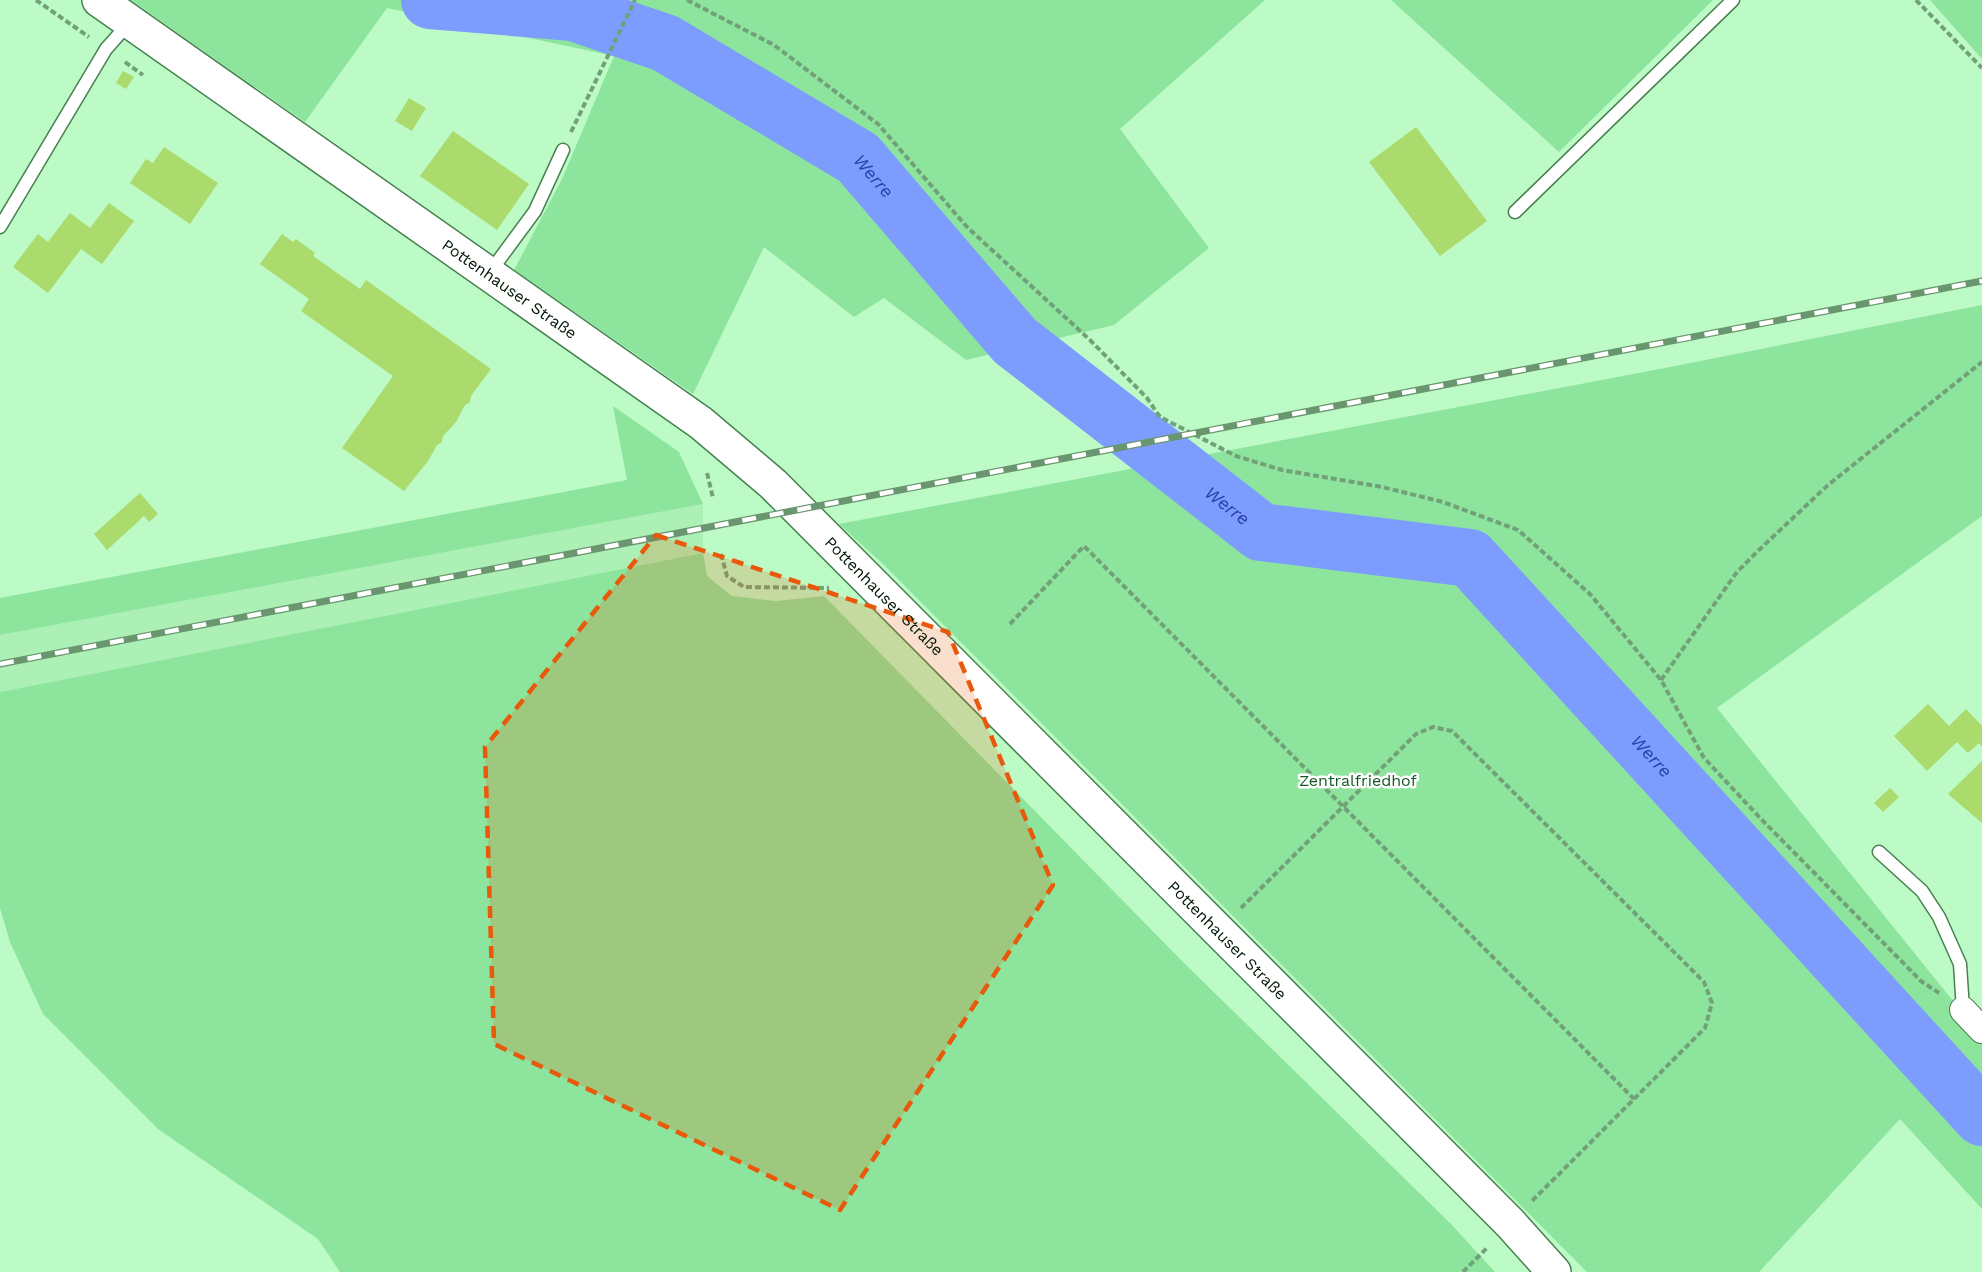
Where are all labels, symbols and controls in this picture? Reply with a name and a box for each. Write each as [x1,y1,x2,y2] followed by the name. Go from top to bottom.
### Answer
[849,150,898,202] water label: Werre
[438,235,580,343] street label: Pottenhauser Straße
[1201,482,1254,529] water label: Werre
[821,533,947,660] street label: Pottenhauser Straße
[1627,730,1677,781] water label: Werre
[1299,771,1418,790] park label: Zentralfriedhof
[1164,877,1291,1004] street label: Pottenhauser Straße

